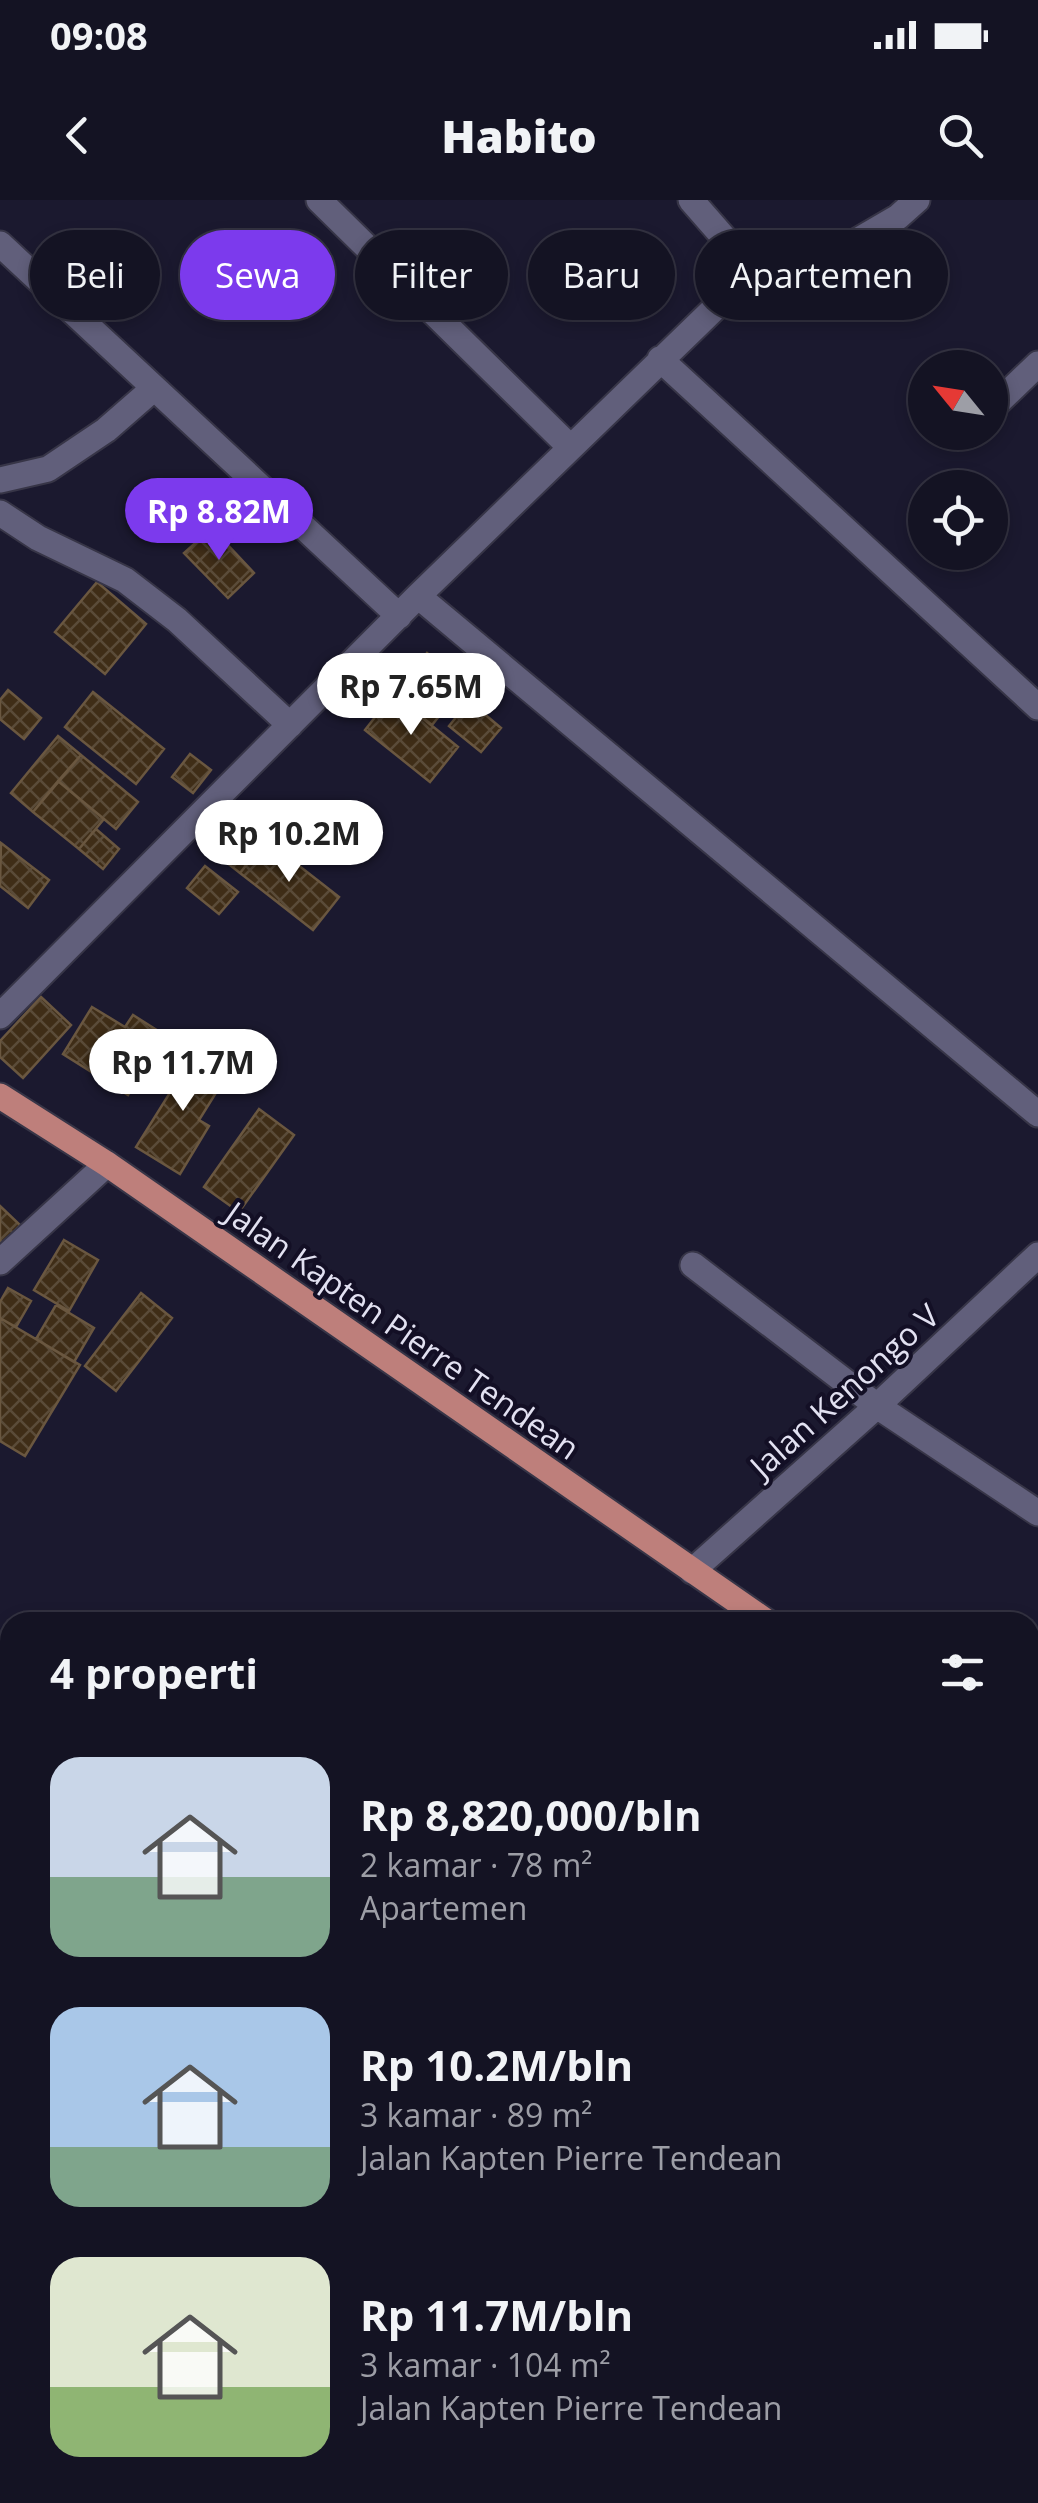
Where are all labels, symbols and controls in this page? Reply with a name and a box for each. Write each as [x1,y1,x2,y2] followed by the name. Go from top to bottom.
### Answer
[50,9,148,61] text: 09:08
[441,105,597,166] text: Habito
[50,108,105,163] icon: back
[933,108,988,163] icon: search
[30,230,160,320] chip: Beli
[180,230,335,320] chip: Sewa
[355,230,508,320] chip: Filter
[528,230,675,320] chip: Baru
[695,230,948,320] chip: Apartemen
[908,350,1008,450] north arrow
[908,350,1008,570] map controls
[908,470,1008,570] button: locate
[116,478,322,563] pin: Rp 8.82M
[147,489,291,532] text: Rp 8.82M
[308,653,514,738] pin: Rp 7.65M
[339,664,483,707] text: Rp 7.65M
[186,800,392,885] pin: Rp 10.2M
[217,811,361,854] text: Rp 10.2M
[80,1029,286,1114] pin: Rp 11.7M
[111,1040,255,1083] text: Rp 11.7M
[215,1190,588,1469] street label: Jalan Kapten Pierre Tendean
[738,1293,948,1488] street label: Jalan Kenongo V
[50,1644,258,1701] text: 4 properti
[935,1645,990,1700] icon: filters
[360,1786,702,1843] text: Rp 8,820,000/bln
[130,1797,250,1917] icon: home
[360,1843,592,1886] text: 2 kamar · 78 m²
[360,1886,527,1929] text: Apartemen
[360,2036,633,2093] text: Rp 10.2M/bln
[130,2047,250,2167] icon: home
[360,2093,592,2136] text: 3 kamar · 89 m²
[360,2136,782,2179] text: Jalan Kapten Pierre Tendean
[360,2286,633,2343] text: Rp 11.7M/bln
[130,2297,250,2417] icon: home
[360,2343,611,2386] text: 3 kamar · 104 m²
[360,2386,782,2429] text: Jalan Kapten Pierre Tendean

